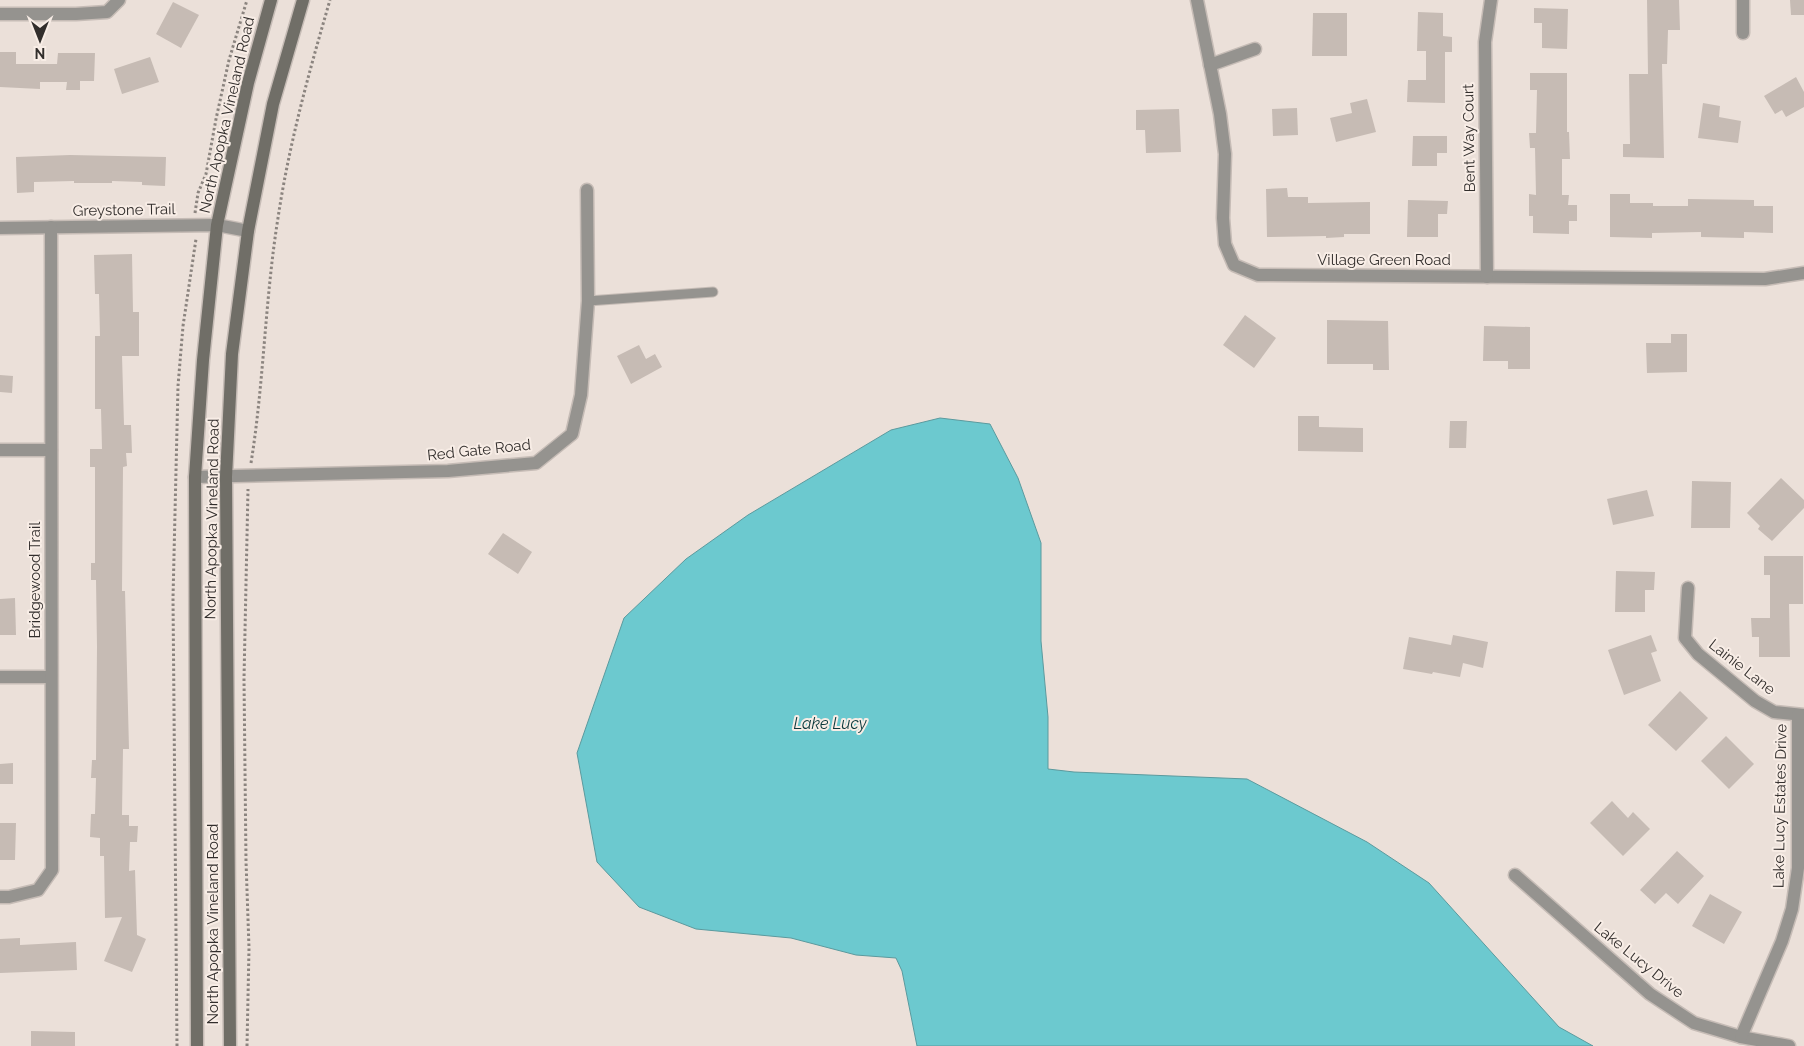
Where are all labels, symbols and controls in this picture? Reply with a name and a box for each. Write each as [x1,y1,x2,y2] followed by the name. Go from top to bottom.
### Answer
[15,15,65,65] north arrow
[196,15,258,215] street label: North Apopka Vineland Road
[35,45,45,61] text: N
[1459,84,1479,192] street label: Bent Way Court
[72,200,176,220] street label: Greystone Trail
[1317,251,1451,269] street label: Village Green Road
[201,418,223,620] street label: North Apopka Vineland Road
[426,436,532,464] street label: Red Gate Road
[26,521,44,638] street label: Bridgewood Trail
[1705,635,1779,699] street label: Lainie Lane
[793,714,868,733] water label: Lake Lucy
[1770,723,1790,888] street label: Lake Lucy Estates Drive
[204,824,222,1024] street label: North Apopka Vineland Road
[1591,918,1688,1002] street label: Lake Lucy Drive

